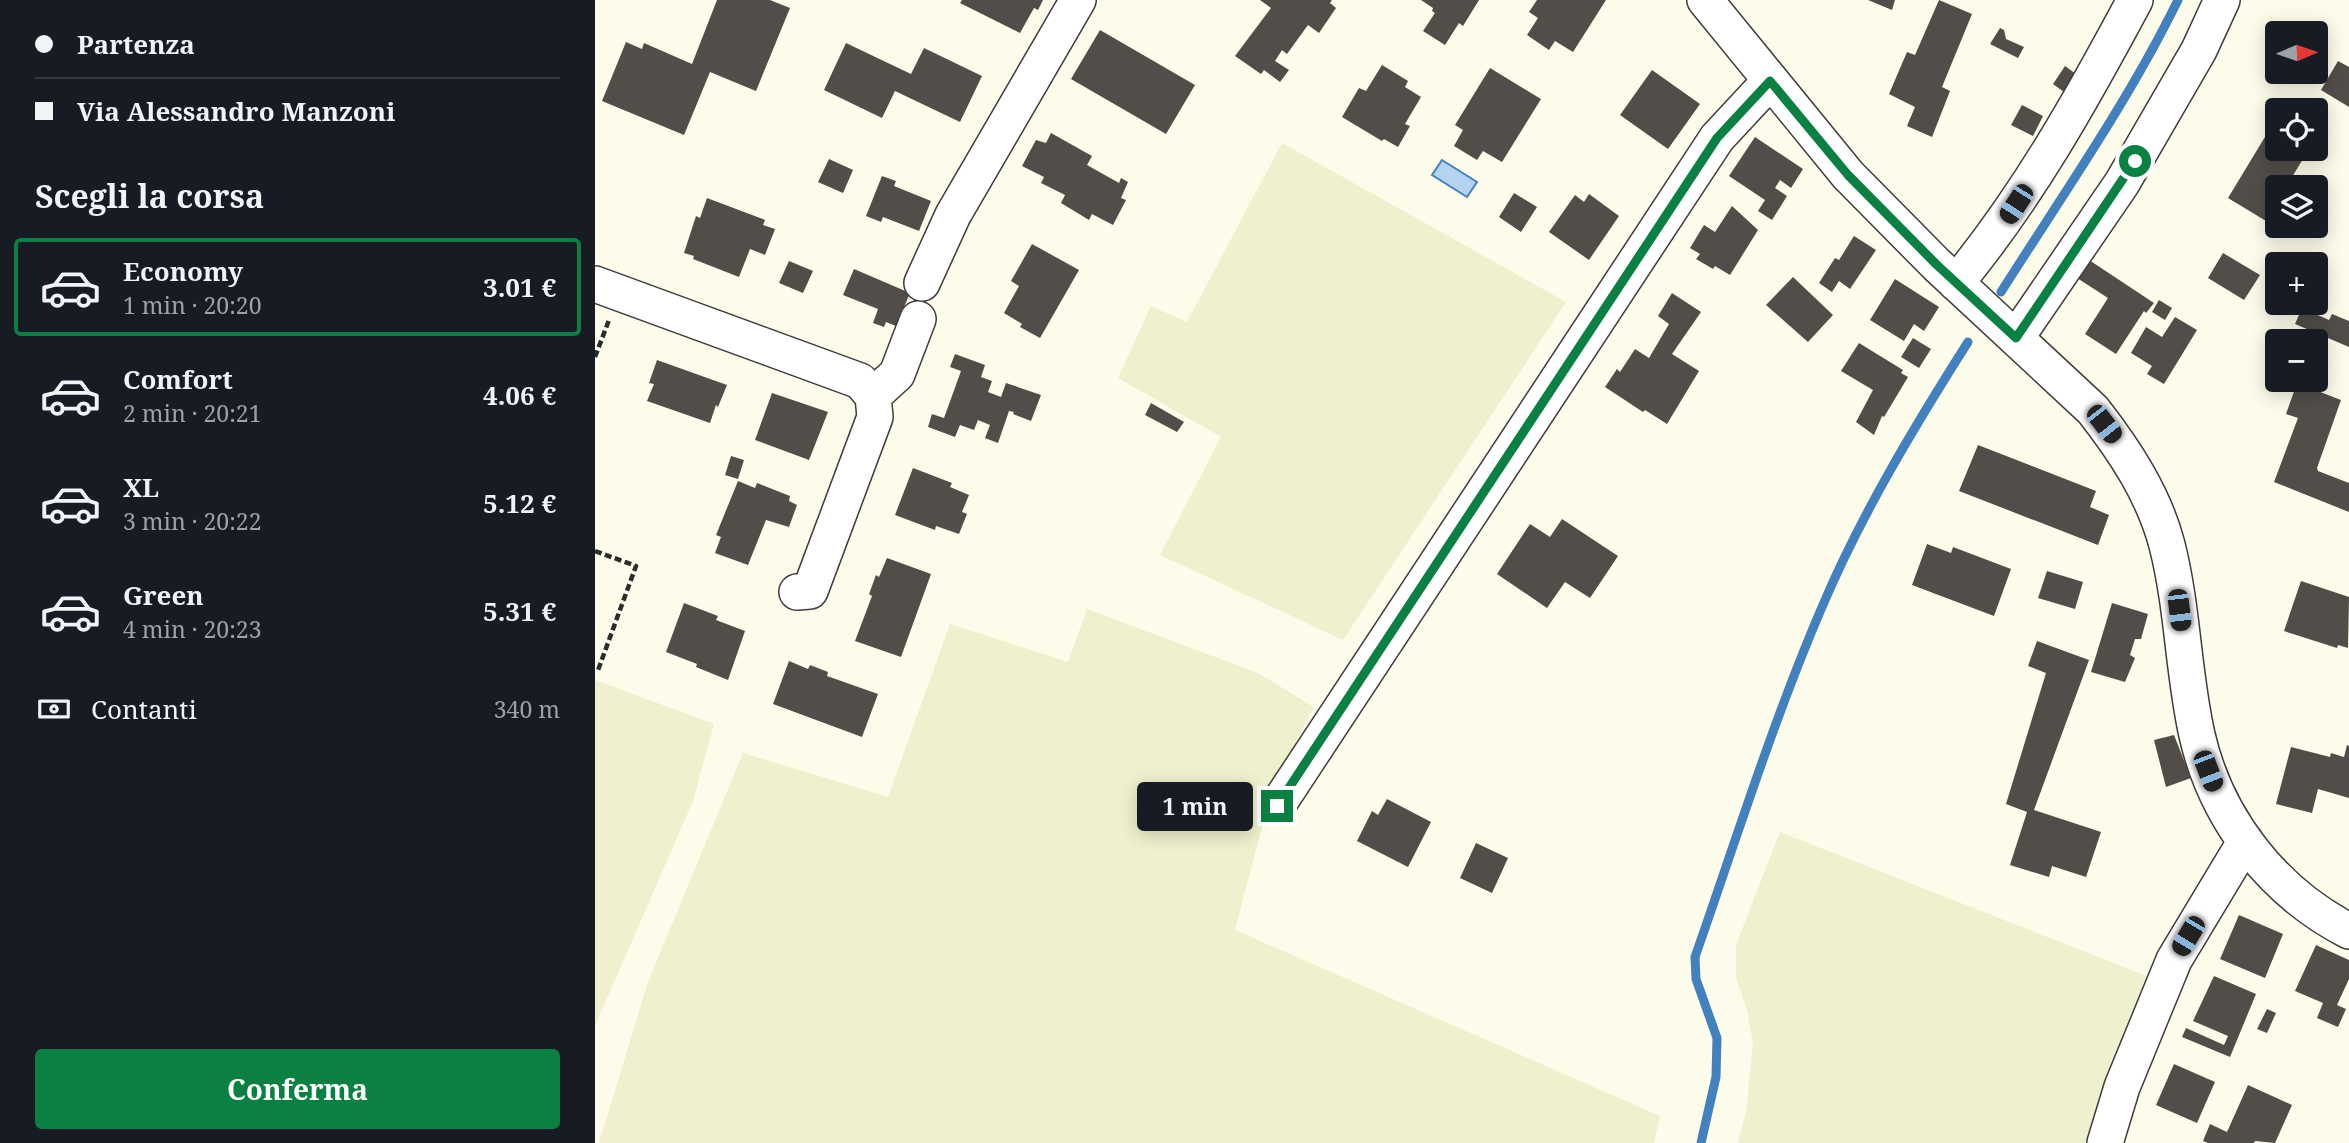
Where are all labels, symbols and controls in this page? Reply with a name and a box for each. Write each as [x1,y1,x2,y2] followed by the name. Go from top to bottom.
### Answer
[2265,21,2327,84] north arrow
[2265,21,2328,392] map controls
[77,26,195,62] text: Partenza
[77,93,395,129] text: Via Alessandro Manzoni
[2265,98,2328,161] button: locate
[2119,145,2151,177] route start
[35,174,264,217] text: Scegli la corsa
[2265,175,2328,238] button: layers
[1996,181,2037,227] car
[2265,252,2328,315] button: +
[123,253,243,289] text: Economy
[39,256,102,319] icon: car
[483,269,556,305] text: 3.01 €
[123,289,261,321] text: 1 min · 20:20
[2265,329,2328,392] button: −
[123,361,233,397] text: Comfort
[39,364,102,427] icon: car
[483,377,556,413] text: 4.06 €
[123,397,261,429] text: 2 min · 20:21
[2083,401,2126,447] car
[123,469,159,505] text: XL
[39,472,102,535] icon: car
[483,485,556,521] text: 5.12 €
[123,505,261,537] text: 3 min · 20:22
[123,577,204,613] text: Green
[39,580,102,643] icon: car
[2167,588,2192,632] car
[483,593,556,629] text: 5.31 €
[123,613,261,645] text: 4 min · 20:23
[35,690,73,728] icon: cash
[91,691,197,727] text: Contanti
[494,693,560,725] text: 340 m
[2191,748,2226,794] car
[1137,782,1253,830] callout: 1 min
[1162,790,1228,822] text: 1 min
[1261,790,1293,822] route end
[2169,913,2208,959] car
[35,1049,560,1129] button: Conferma

